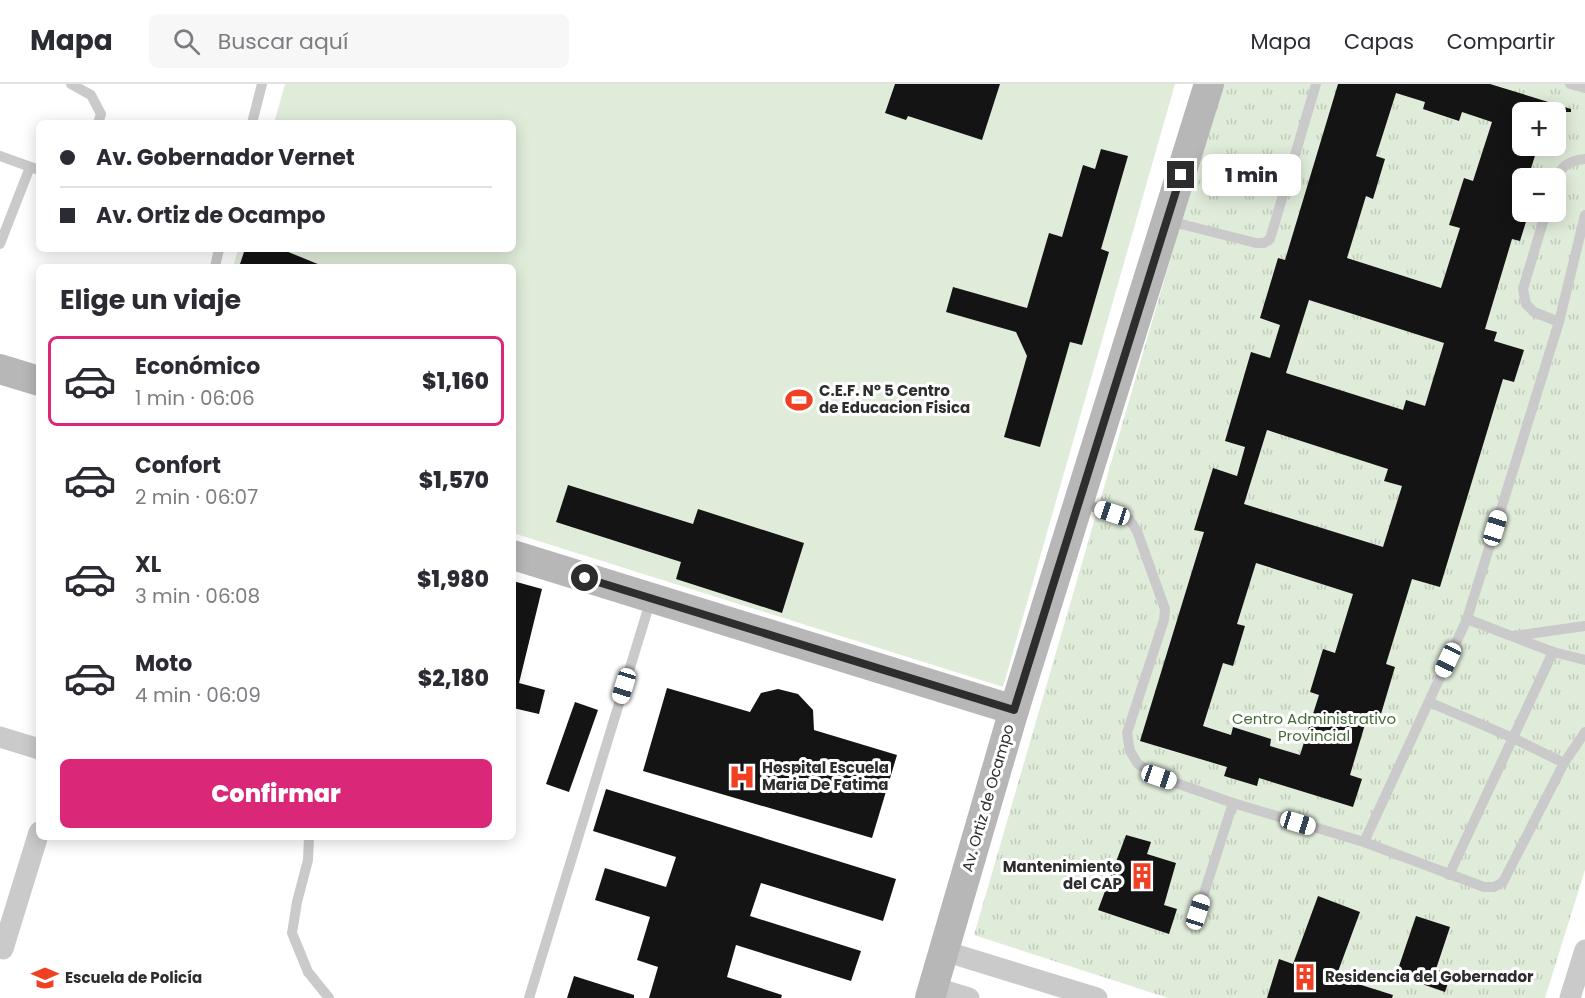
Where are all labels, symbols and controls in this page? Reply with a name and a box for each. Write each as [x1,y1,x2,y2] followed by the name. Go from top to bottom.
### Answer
[149,14,569,68] search box
[30,21,113,60] text: Mapa
[170,25,203,58] icon: search
[218,26,348,57] text: Buscar aquí
[1250,27,1311,56] text: Mapa
[1344,27,1414,56] text: Capas
[1447,27,1555,56] text: Compartir
[1512,102,1566,222] map controls
[1512,102,1566,156] button: +
[96,142,355,173] text: Av. Gobernador Vernet
[1202,154,1301,196] callout: 1 min
[1167,161,1194,188] route end
[1225,161,1278,189] text: 1 min
[1512,168,1566,222] button: −
[96,200,326,231] text: Av. Ortiz de Ocampo
[60,281,241,318] text: Elige un viaje
[135,351,260,382] text: Económico
[63,354,117,408] icon: car
[422,366,489,397] text: $1,160
[819,380,970,418] place label: C.E.F. N° 5 Centro de Educacion Fisica
[135,384,255,412] text: 1 min · 06:06
[784,385,814,415] sports icon: C.E.F. N° 5 Centro de Educacion Fisica
[135,450,221,481] text: Confort
[63,453,117,507] icon: car
[419,465,489,496] text: $1,570
[135,483,258,511] text: 2 min · 06:07
[1092,499,1132,527] car
[1481,508,1509,548] car
[135,549,161,580] text: XL
[63,552,117,606] icon: car
[417,564,489,595] text: $1,980
[571,564,598,591] route start
[135,582,260,610] text: 3 min · 06:08
[1432,640,1464,680] car
[135,648,192,679] text: Moto
[63,651,117,705] icon: car
[418,663,489,694] text: $2,180
[610,666,638,706] car
[135,681,261,709] text: 4 min · 06:09
[1232,708,1396,746] park label: Centro Administrativo Provincial
[956,722,1019,874] street label: Av. Ortiz de Ocampo
[762,757,889,795] place label: Hospital Escuela Maria De Fatima
[60,759,492,828] button: Confirmar
[727,762,757,792] hospital icon: Hospital Escuela Maria De Fatima
[1139,763,1179,791] car
[1278,809,1318,837] car
[1003,856,1122,894] place label: Mantenimiento del CAP
[1127,861,1157,891] building icon: Mantenimiento del CAP
[1184,892,1212,932] car
[1290,962,1320,992] building icon: Residencia del Gobernador
[30,963,60,993] school or university icon: Escuela de Policía
[1325,966,1534,987] place label: Residencia del Gobernador
[65,967,202,988] place label: Escuela de Policía

